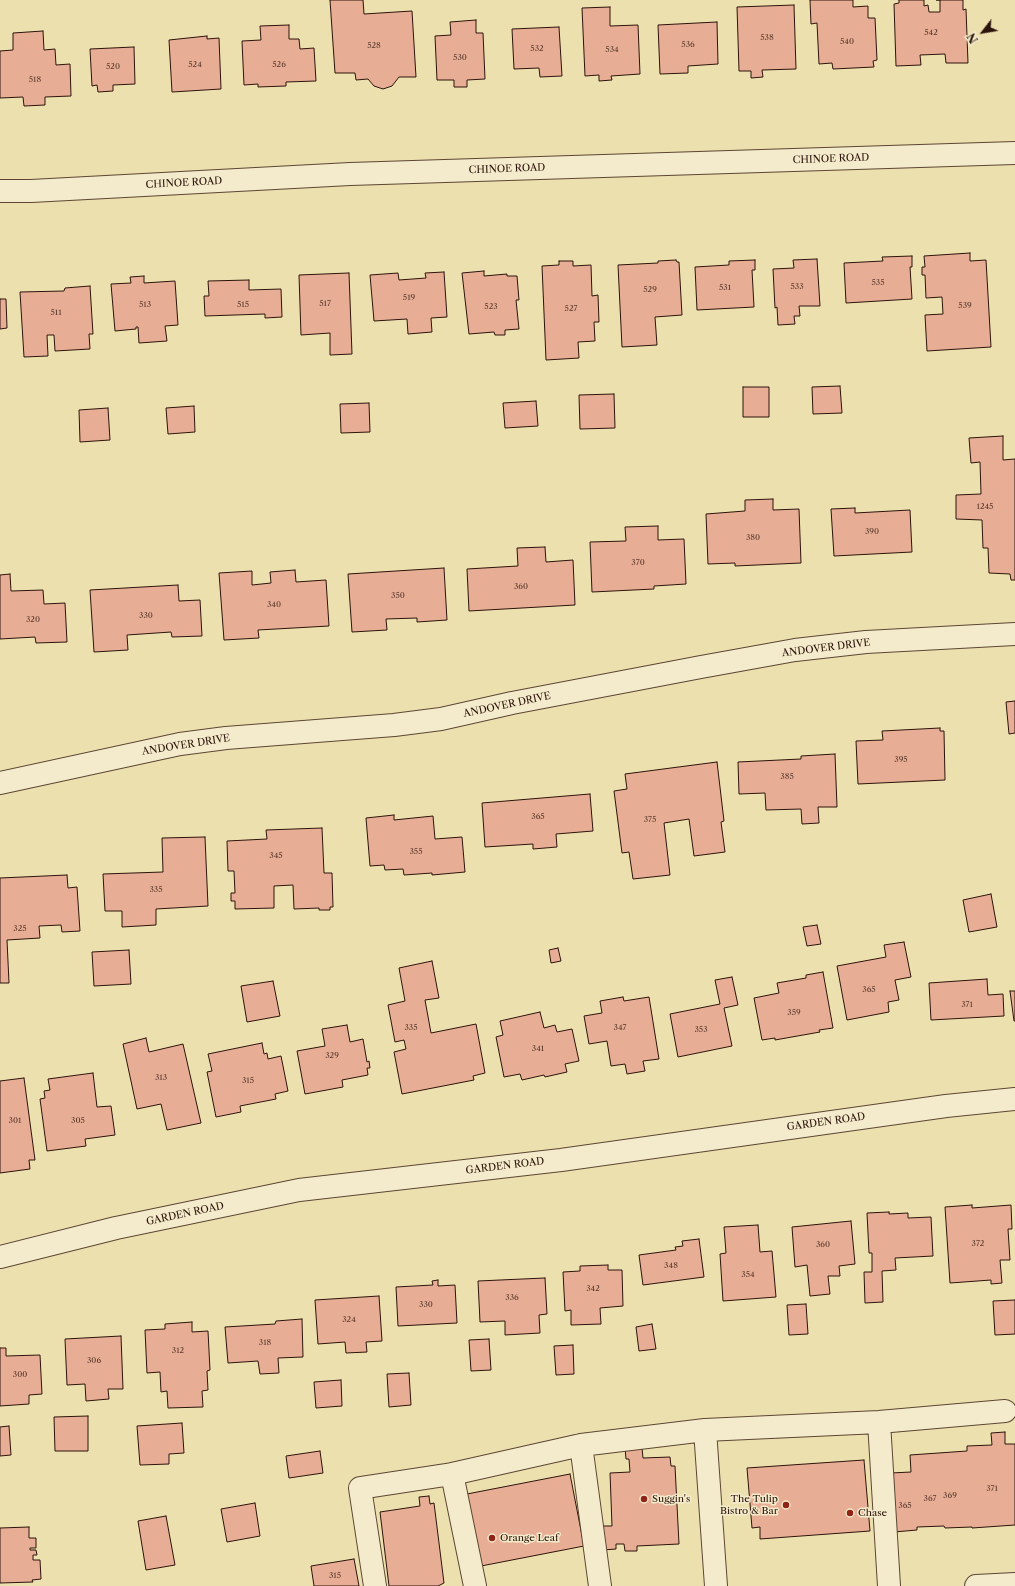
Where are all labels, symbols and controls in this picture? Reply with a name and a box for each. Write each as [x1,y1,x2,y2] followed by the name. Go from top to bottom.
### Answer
[963,12,1003,52] north arrow
[924,28,938,38] house number: 542
[964,30,981,46] text: N
[760,33,774,43] house number: 538
[840,37,854,47] house number: 540
[681,40,695,50] house number: 536
[367,41,381,51] house number: 528
[530,44,544,54] house number: 532
[605,45,619,55] house number: 534
[453,53,467,63] house number: 530
[188,60,202,70] house number: 524
[272,60,286,70] house number: 526
[106,62,120,72] house number: 520
[29,75,41,85] house number: 518
[792,152,870,166] street label: CHINOE ROAD
[468,162,546,176] street label: CHINOE ROAD
[145,175,223,191] street label: CHINOE ROAD
[871,278,885,288] house number: 535
[790,282,804,292] house number: 533
[719,283,731,293] house number: 531
[643,285,657,295] house number: 529
[403,293,415,303] house number: 519
[319,299,331,309] house number: 517
[139,300,151,310] house number: 513
[237,300,249,310] house number: 515
[958,301,972,311] house number: 539
[484,302,498,312] house number: 523
[565,304,577,314] house number: 527
[50,308,62,318] house number: 511
[977,502,993,512] house number: 1245
[865,527,879,537] house number: 390
[746,533,760,543] house number: 380
[631,558,645,568] house number: 370
[514,582,528,592] house number: 360
[391,591,405,601] house number: 350
[267,600,281,610] house number: 340
[139,611,153,621] house number: 330
[26,615,40,625] house number: 320
[781,637,871,659] street label: ANDOVER DRIVE
[462,690,552,720] street label: ANDOVER DRIVE
[141,732,231,758] street label: ANDOVER DRIVE
[894,755,908,765] house number: 395
[780,772,794,782] house number: 385
[531,812,545,822] house number: 365
[644,815,656,825] house number: 375
[409,847,423,857] house number: 355
[269,851,283,861] house number: 345
[149,885,163,895] house number: 335
[13,924,27,934] house number: 325
[862,985,876,995] house number: 365
[961,1000,973,1010] house number: 371
[787,1008,801,1018] house number: 359
[404,1023,418,1033] house number: 335
[614,1023,626,1033] house number: 347
[694,1025,708,1035] house number: 353
[532,1044,544,1054] house number: 341
[325,1051,339,1061] house number: 329
[155,1073,167,1083] house number: 313
[242,1076,254,1086] house number: 315
[786,1111,866,1133] street label: GARDEN ROAD
[9,1116,21,1126] house number: 301
[71,1116,85,1126] house number: 305
[465,1155,545,1177] street label: GARDEN ROAD
[145,1200,225,1228] street label: GARDEN ROAD
[972,1239,984,1249] house number: 372
[816,1240,830,1250] house number: 360
[664,1261,678,1271] house number: 348
[741,1270,755,1280] house number: 354
[586,1284,600,1294] house number: 342
[505,1293,519,1303] house number: 336
[419,1300,433,1310] house number: 330
[342,1315,356,1325] house number: 324
[259,1338,271,1348] house number: 318
[172,1346,184,1356] house number: 312
[87,1356,101,1366] house number: 306
[13,1370,27,1380] house number: 300
[986,1484,998,1494] house number: 371
[943,1491,957,1501] house number: 369
[652,1493,690,1505] place label: Suggin's
[720,1493,778,1516] place label: The Tulip Bistro & Bar
[639,1494,649,1504] marker: Suggin's
[924,1494,936,1504] house number: 367
[781,1500,791,1510] marker: The Tulip Bistro & Bar
[898,1501,912,1511] house number: 365
[858,1507,887,1519] place label: Chase
[845,1508,855,1518] marker: Chase
[500,1532,559,1544] place label: Orange Leaf
[487,1533,497,1543] marker: Orange Leaf
[329,1571,341,1581] house number: 315

